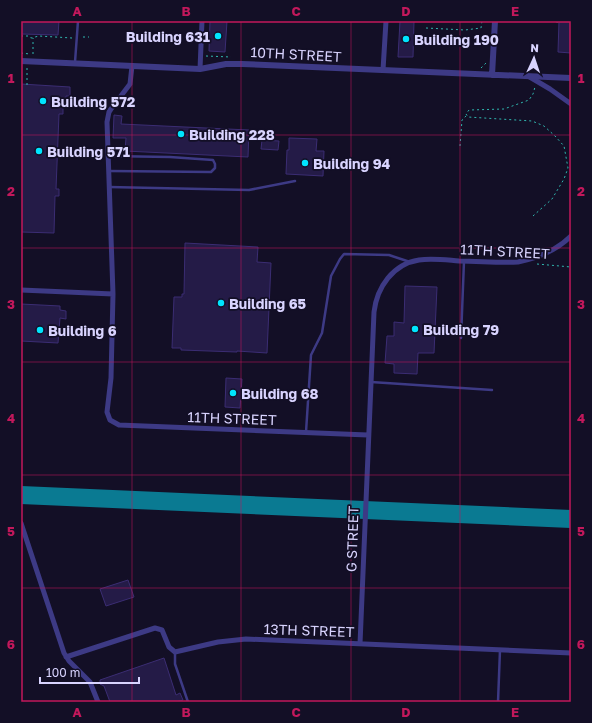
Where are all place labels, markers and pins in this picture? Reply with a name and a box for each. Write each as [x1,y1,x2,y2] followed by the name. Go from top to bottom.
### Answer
[126,28,210,45] place label: Building 631
[213,31,223,41] marker: Building 631
[414,31,499,48] place label: Building 190
[401,34,411,44] marker: Building 190
[51,93,136,110] place label: Building 572
[38,96,48,106] marker: Building 572
[189,126,275,143] place label: Building 228
[176,129,186,139] marker: Building 228
[47,143,130,160] place label: Building 571
[34,146,44,156] marker: Building 571
[313,155,391,172] place label: Building 94
[300,158,310,168] marker: Building 94
[229,295,307,312] place label: Building 65
[216,298,226,308] marker: Building 65
[423,321,499,338] place label: Building 79
[48,322,117,339] place label: Building 6
[410,324,420,334] marker: Building 79
[35,325,45,335] marker: Building 6
[241,385,319,402] place label: Building 68
[228,388,238,398] marker: Building 68

